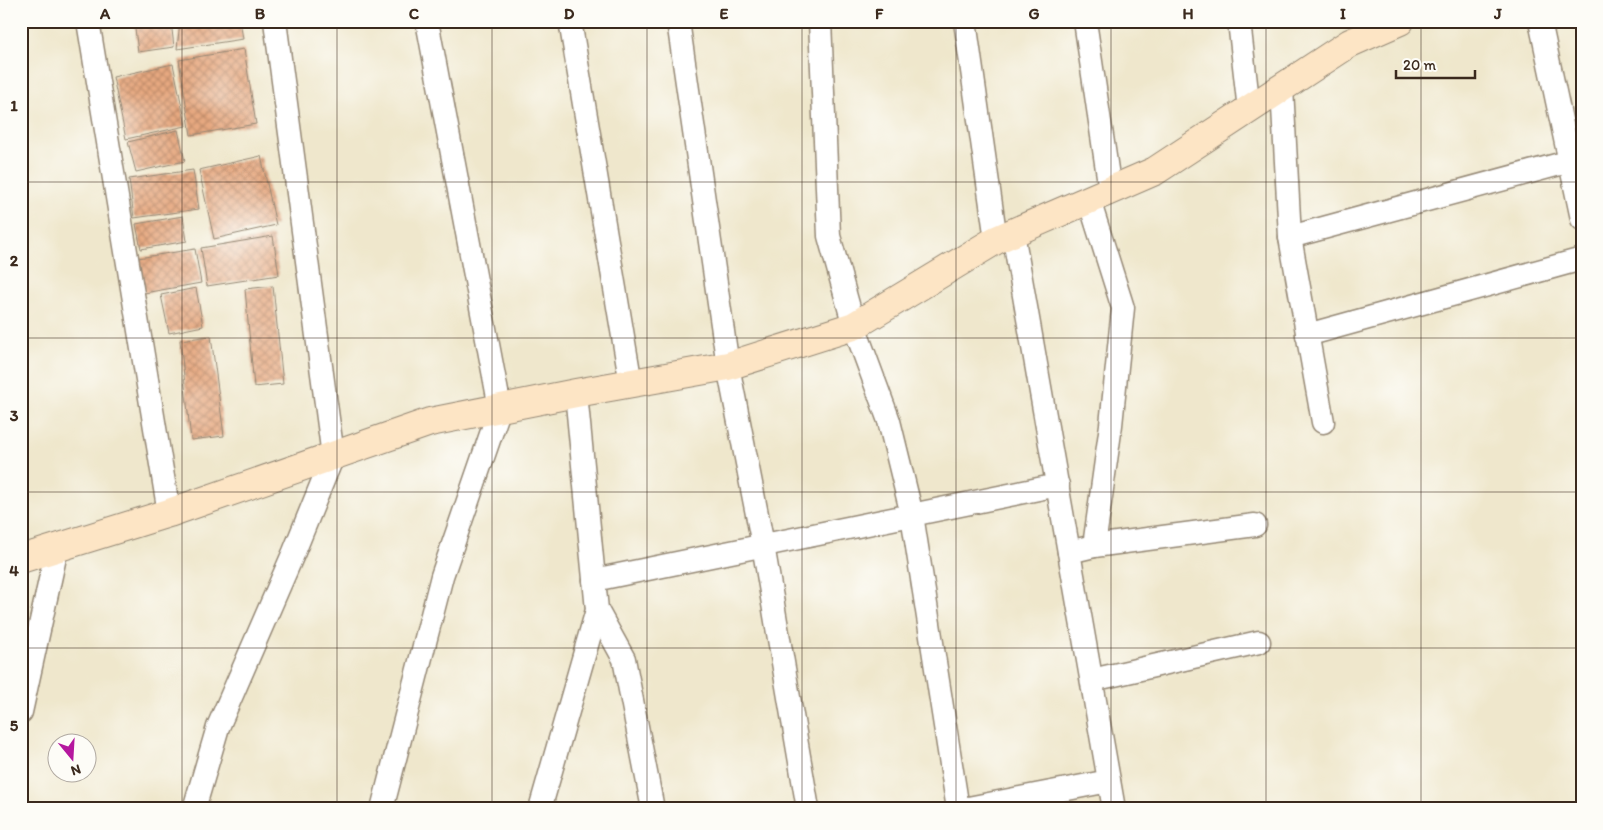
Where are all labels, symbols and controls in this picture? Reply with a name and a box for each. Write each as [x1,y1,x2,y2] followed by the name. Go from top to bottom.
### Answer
[99,4,111,23] text: A
[255,4,266,23] text: B
[409,4,420,23] text: C
[564,4,575,23] text: D
[720,4,729,23] text: E
[875,4,884,23] text: F
[1028,4,1040,23] text: G
[1182,4,1194,23] text: H
[1340,4,1346,23] text: I
[1493,4,1502,23] text: J
[1396,48,1474,80] scale bar
[1403,56,1437,74] text: 20 m
[10,96,18,115] text: 1
[10,251,19,270] text: 2
[10,406,19,425] text: 3
[9,561,19,580] text: 4
[10,716,19,735] text: 5
[48,732,98,782] north arrow
[69,760,83,779] text: N

